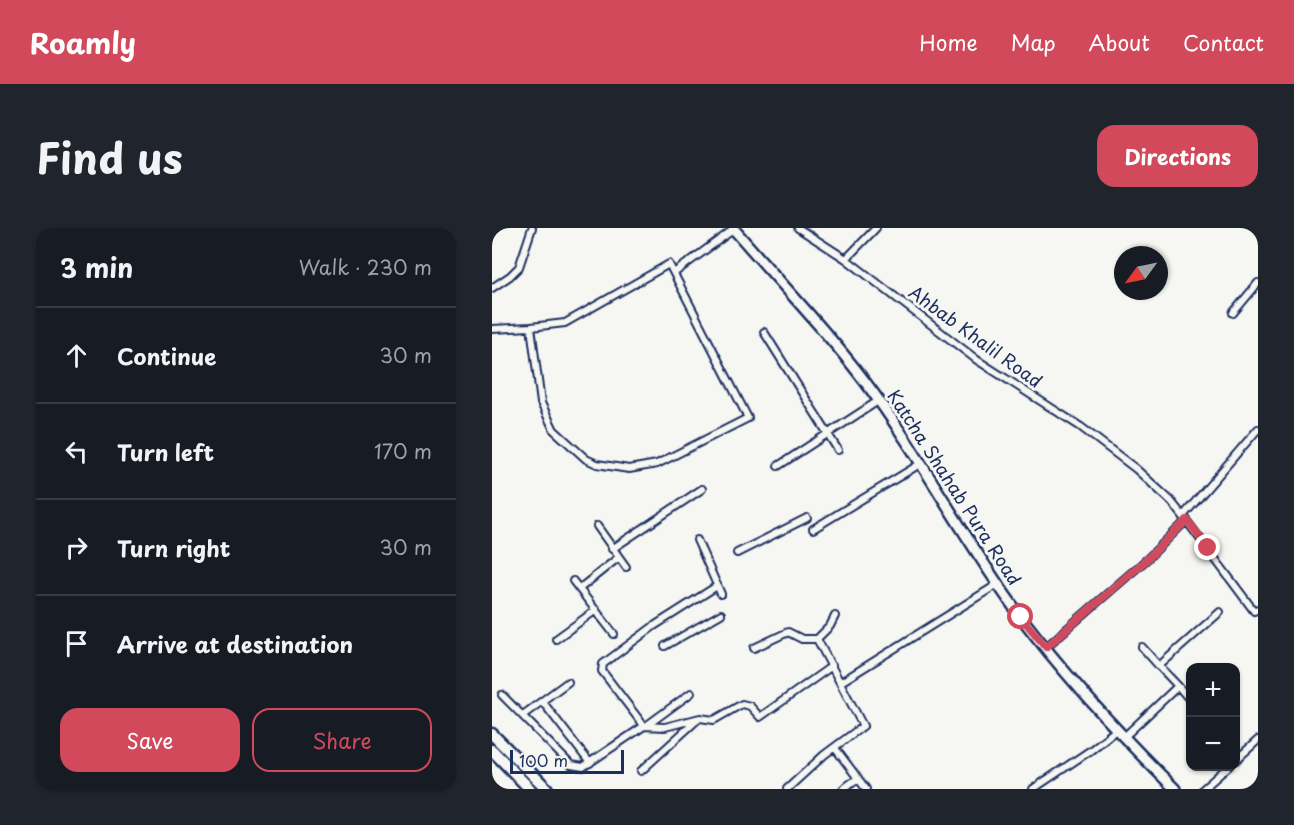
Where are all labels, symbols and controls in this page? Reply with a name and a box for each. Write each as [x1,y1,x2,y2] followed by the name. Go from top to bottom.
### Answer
[30,21,136,64] text: Roamly
[919,26,978,58] text: Home
[1011,26,1056,58] text: Map
[1089,26,1150,58] text: About
[1183,26,1264,58] text: Contact
[36,125,183,188] text: Find us
[1097,125,1258,187] button: Directions
[1114,246,1168,300] north arrow
[60,248,133,287] text: 3 min
[299,252,432,282] text: Walk · 230 m
[904,278,1048,394] street label: Ahbab Khalil Road
[60,339,93,372] icon: ahead
[117,339,216,372] text: Continue
[379,340,432,370] text: 30 m
[881,384,1029,590] street label: Katcha Shahab Pura Road
[60,435,93,468] icon: left
[117,435,214,468] text: Turn left
[374,436,432,466] text: 170 m
[60,531,93,564] icon: right
[117,531,230,564] text: Turn right
[379,532,432,562] text: 30 m
[1194,534,1220,560] route end
[1007,603,1033,629] route start
[60,627,93,660] icon: arrive
[117,627,353,660] text: Arrive at destination
[1186,663,1240,771] map controls
[1186,663,1240,717] button: +
[60,708,240,772] button: Save
[252,708,432,772] button: Share
[1186,717,1240,771] button: −
[510,747,624,774] scale bar
[519,748,568,772] text: 100 m

